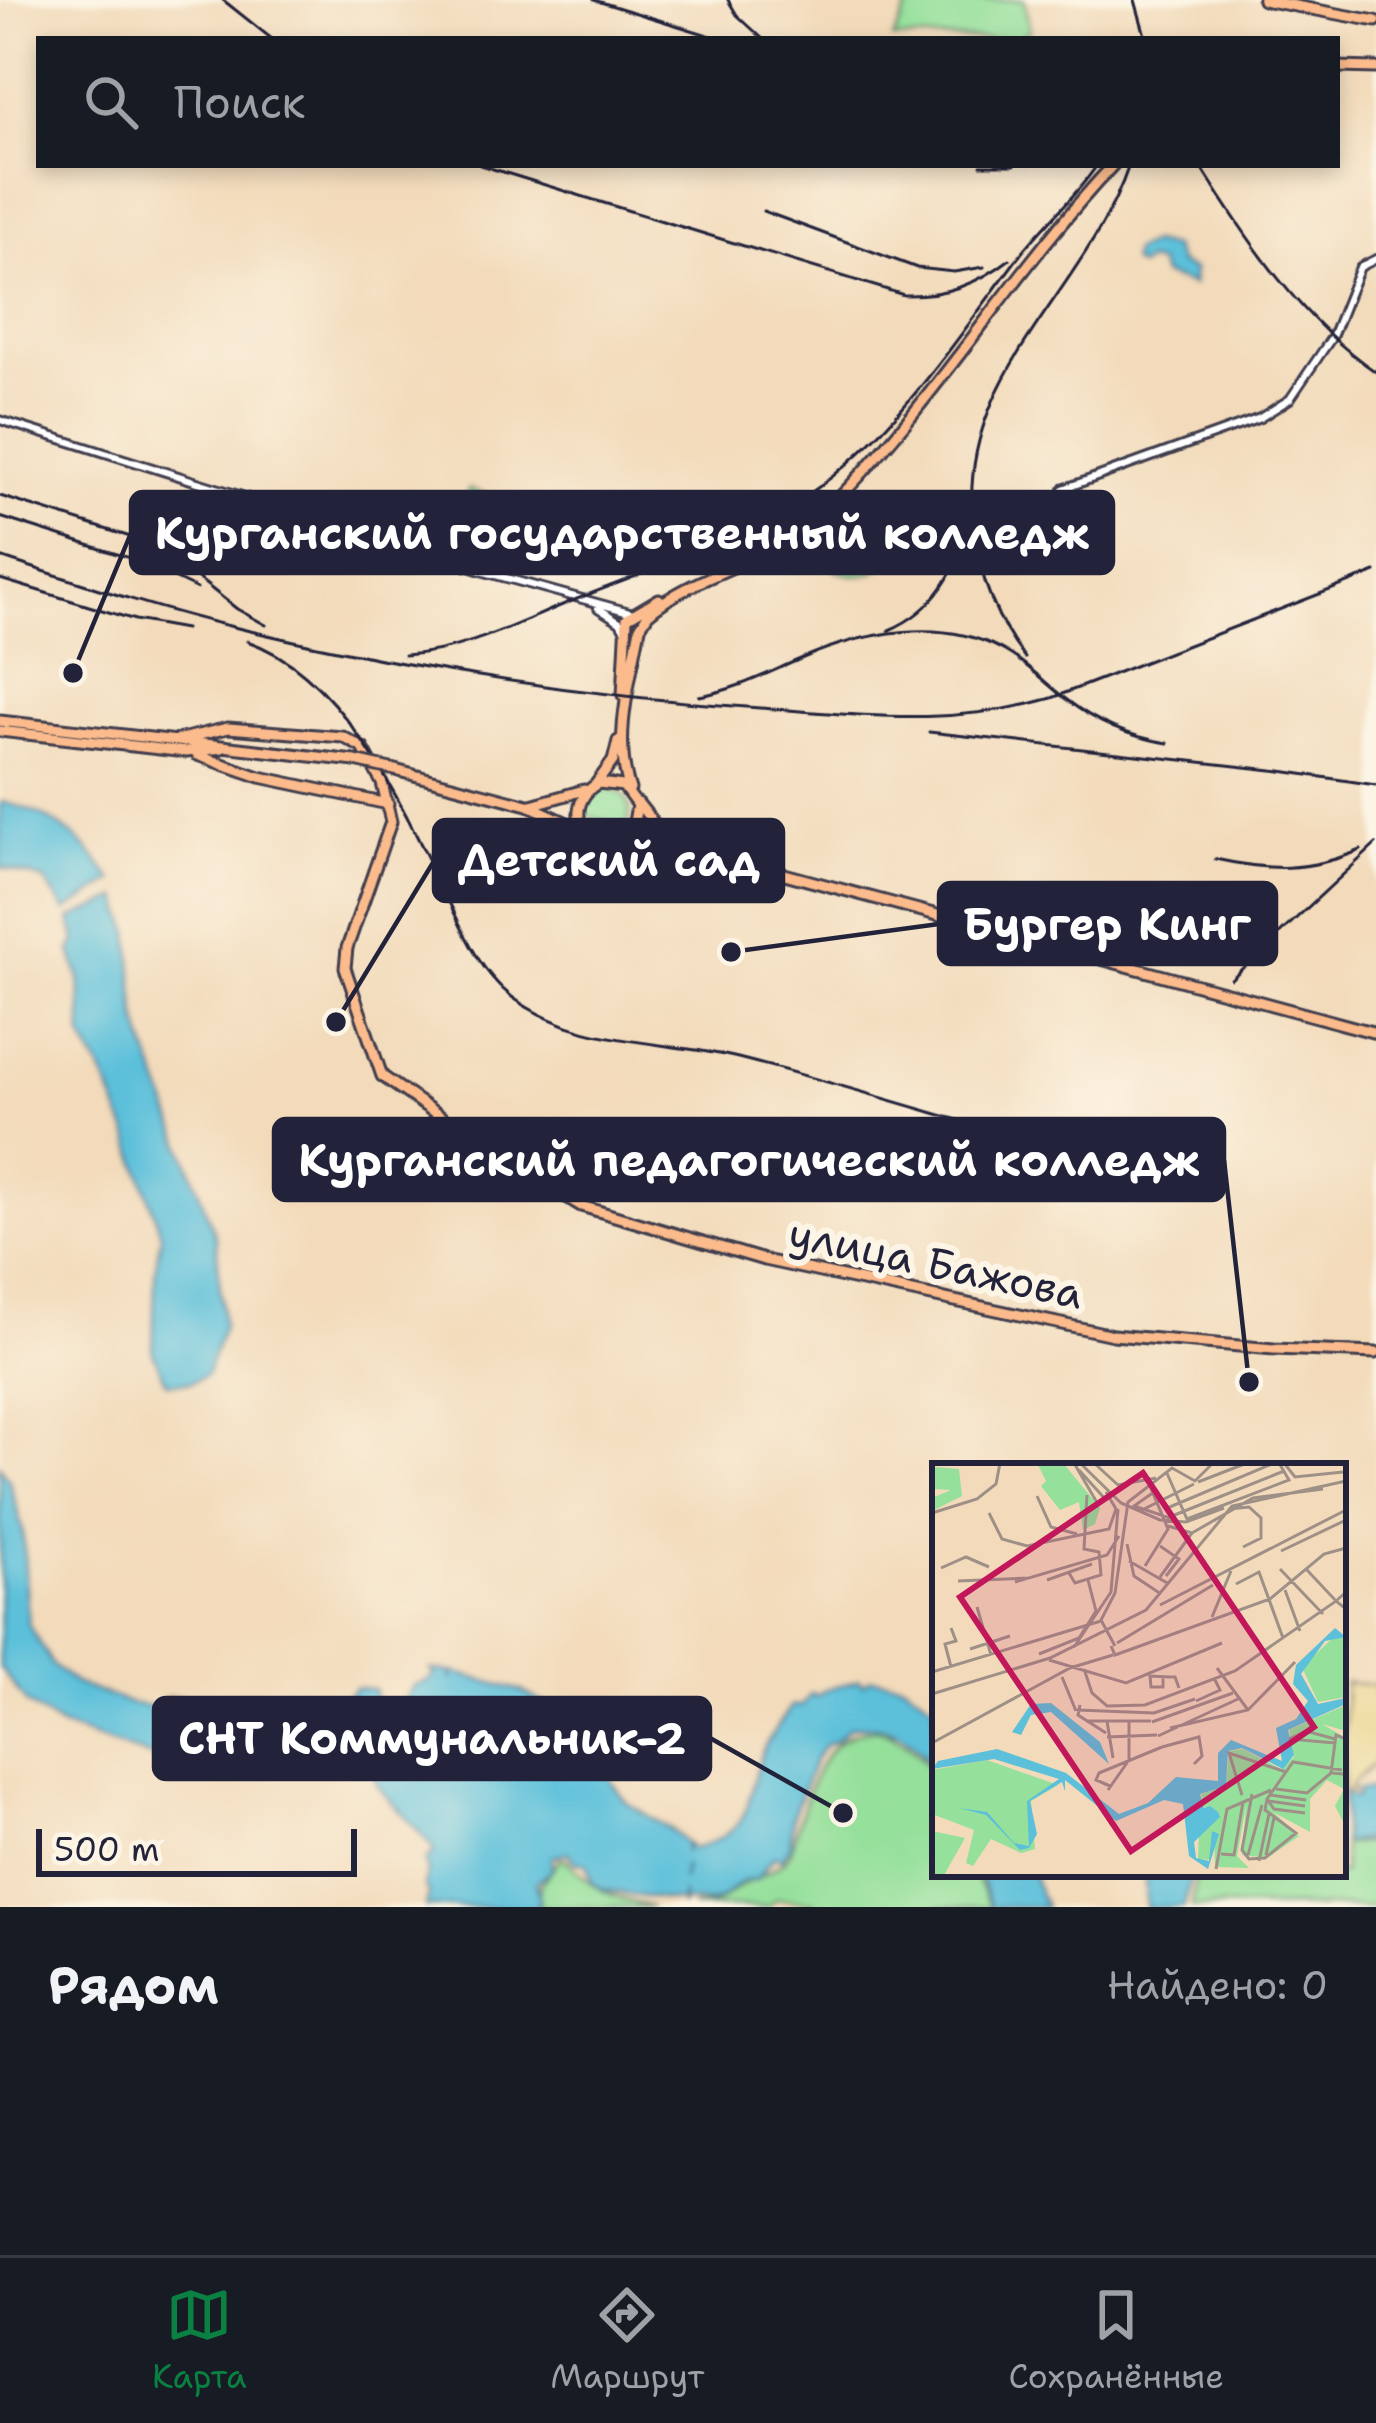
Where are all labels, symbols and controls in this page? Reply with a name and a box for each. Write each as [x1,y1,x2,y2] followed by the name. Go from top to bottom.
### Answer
[36,36,1340,168] search box
[78,69,144,135] icon: search
[174,72,305,132] text: Поиск
[131,492,1113,573] callout: Курганский государственный колледж
[155,503,1089,563] text: Курганский государственный колледж
[434,820,783,901] callout: Детский сад
[458,830,761,890] text: Детский сад
[939,883,1276,964] callout: Бургер Кинг
[963,894,1251,954] text: Бургер Кинг
[274,1119,1224,1200] callout: Курганский педагогический колледж
[298,1130,1200,1190] text: Курганский педагогический колледж
[784,1204,1088,1322] street label: улица Бажова
[932,1463,1346,1877] inset map
[154,1698,710,1779] callout: СНТ Коммунальник-2
[178,1708,686,1768] text: СНТ Коммунальник-2
[36,1823,357,1876] scale bar
[54,1827,160,1872] text: 500 m
[48,1951,219,2019] text: Рядом
[1107,1959,1328,2011] text: Найдено: 0
[152,2282,246,2399] tab: Карта
[550,2282,704,2399] tab: Маршрут
[1008,2282,1224,2399] tab: Сохранённые

